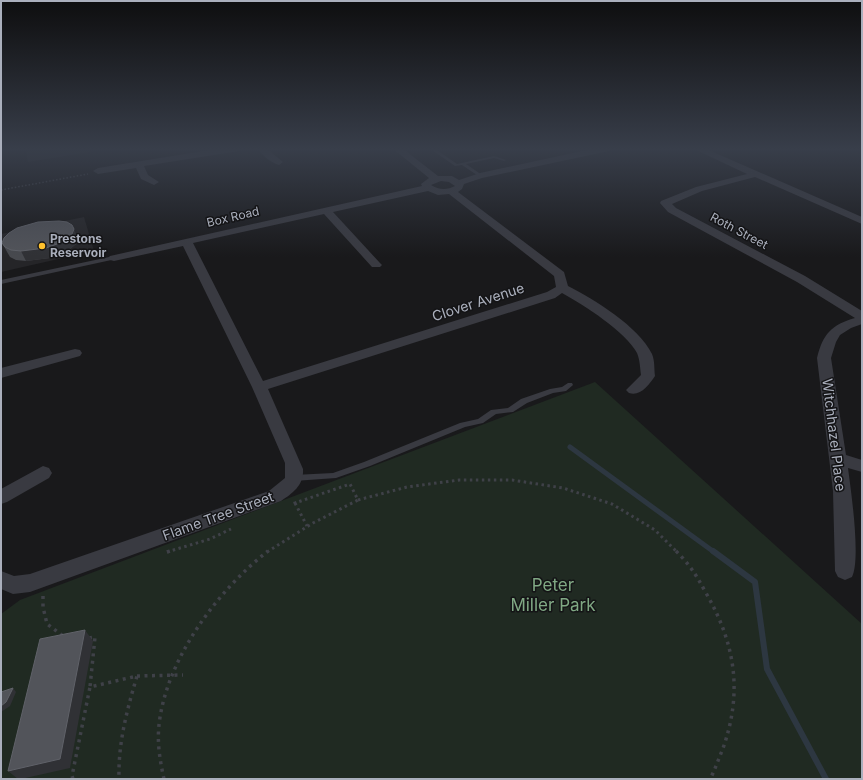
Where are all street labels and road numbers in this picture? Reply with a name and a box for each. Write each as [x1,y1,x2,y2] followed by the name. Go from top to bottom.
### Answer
[205,203,261,230] street label: Box Road
[708,209,771,252] street label: Roth Street
[430,279,526,324] street label: Clover Avenue
[819,378,850,492] street label: Witchhazel Place
[160,487,276,544] street label: Flame Tree Street

